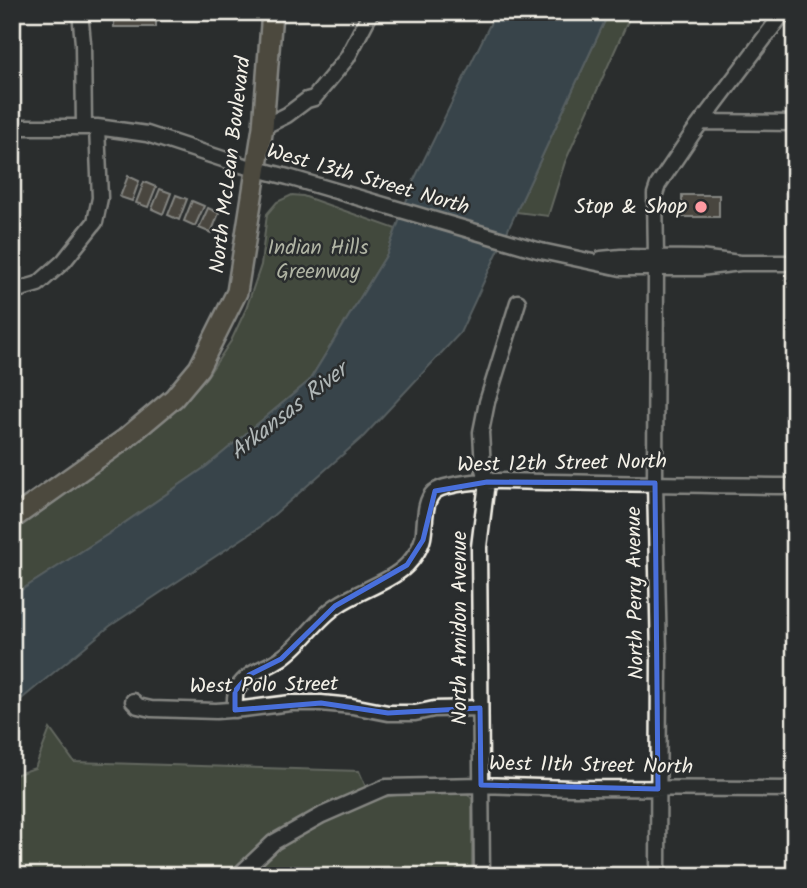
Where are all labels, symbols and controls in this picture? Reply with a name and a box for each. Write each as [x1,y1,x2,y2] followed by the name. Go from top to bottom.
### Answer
[201,54,261,275] street label: North McLean Boulevard
[263,135,473,225] street label: West 13th Street North
[575,191,687,224] place label: Stop & Shop
[693,199,709,215] marker: Stop & Shop
[268,232,369,289] park label: Indian Hills Greenway
[222,352,359,470] water label: Arkansas River
[457,446,667,482] street label: West 12th Street North
[618,506,654,680] street label: North Perry Avenue
[444,530,477,725] street label: North Amidon Avenue
[189,668,339,704] street label: West Polo Street
[489,748,693,784] street label: West 11th Street North

